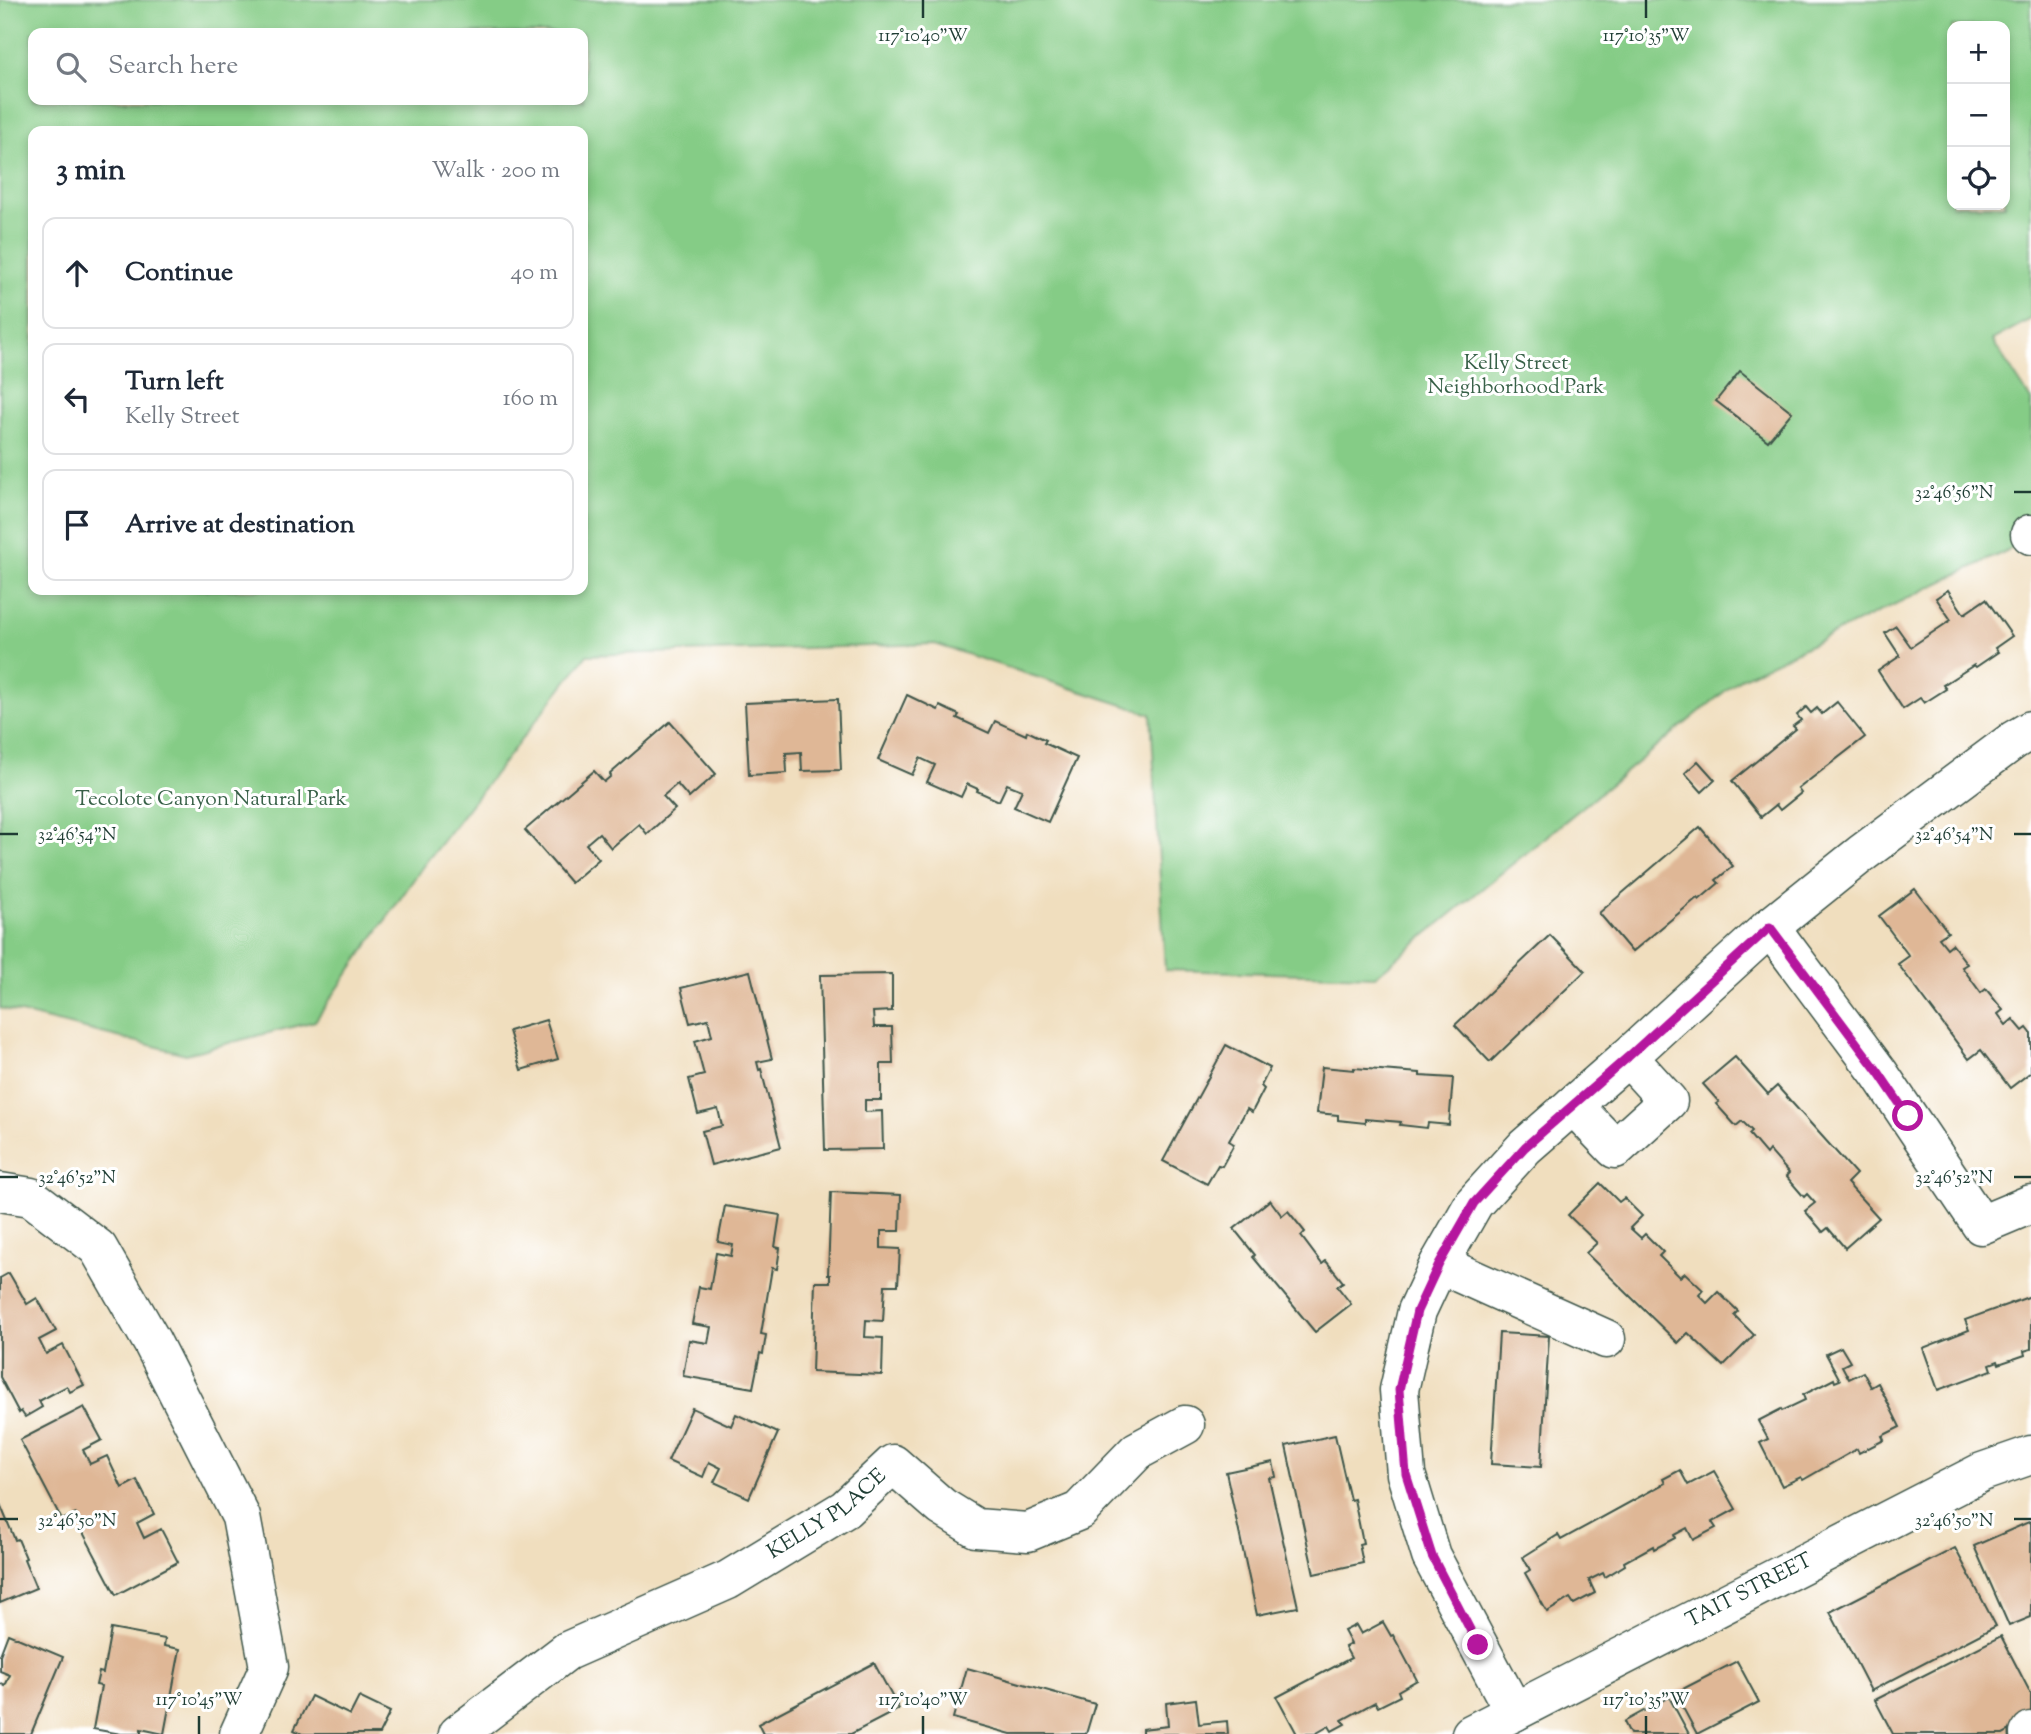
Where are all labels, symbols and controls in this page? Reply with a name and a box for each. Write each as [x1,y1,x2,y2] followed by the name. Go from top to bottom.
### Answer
[1947,21,2010,210] map controls
[1947,21,2010,84] button: +
[878,24,968,50] text: 117°10'40"W
[1603,24,1689,50] text: 117°10'35"W
[28,28,588,105] search box
[52,48,90,86] icon: search
[108,48,238,85] text: Search here
[1947,84,2010,147] button: −
[1947,147,2010,210] button: locate
[56,150,126,193] text: 3 min
[431,155,560,188] text: Walk · 200 m
[58,254,96,292] icon: ahead
[125,255,233,292] text: Continue
[511,257,558,290] text: 40 m
[1428,349,1605,403] park label: Kelly Street Neighborhood Park
[125,364,224,401] text: Turn left
[58,380,96,418] icon: left
[503,383,558,416] text: 160 m
[125,401,240,434] text: Kelly Street
[1915,481,1993,507] text: 32°46'56"N
[58,506,96,544] icon: arrive
[125,507,355,544] text: Arrive at destination
[75,785,348,815] park label: Tecolote Canyon Natural Park
[38,823,116,849] text: 32°46'54"N
[1915,823,1993,849] text: 32°46'54"N
[1892,1100,1923,1131] route start
[38,1166,116,1192] text: 32°46'52"N
[1915,1166,1993,1192] text: 32°46'52"N
[762,1462,894,1568] street label: KELLY PLACE
[38,1509,116,1535] text: 32°46'50"N
[1915,1509,1993,1535] text: 32°46'50"N
[1681,1546,1818,1636] street label: TAIT STREET
[1462,1629,1493,1660] route end
[156,1688,242,1714] text: 117°10'45"W
[878,1688,968,1714] text: 117°10'40"W
[1603,1688,1689,1714] text: 117°10'35"W

